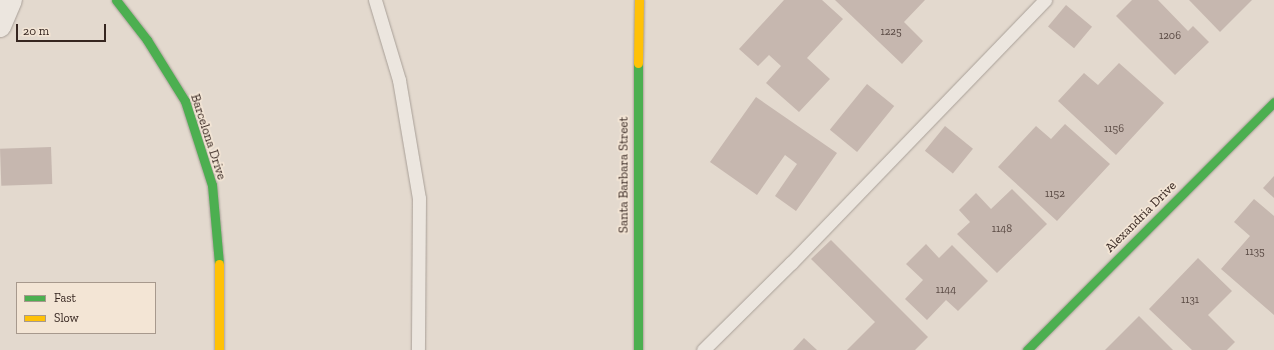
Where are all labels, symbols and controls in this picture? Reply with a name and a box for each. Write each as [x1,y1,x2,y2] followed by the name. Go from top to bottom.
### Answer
[18,16,108,42] scale bar
[23,24,49,38] text: 20 m
[880,25,902,39] house number: 1225
[1159,29,1181,43] house number: 1206
[187,92,229,182] street label: Barcelona Drive
[616,117,632,233] street label: Santa Barbara Street
[1104,122,1124,136] house number: 1156
[1102,178,1180,256] street label: Alexandria Drive
[1045,187,1065,201] house number: 1152
[992,222,1012,236] house number: 1148
[1245,245,1265,259] house number: 1135
[16,282,156,334] legend
[936,283,956,297] house number: 1144
[54,291,76,305] text: Fast
[1181,293,1199,307] house number: 1131
[54,311,79,325] text: Slow

